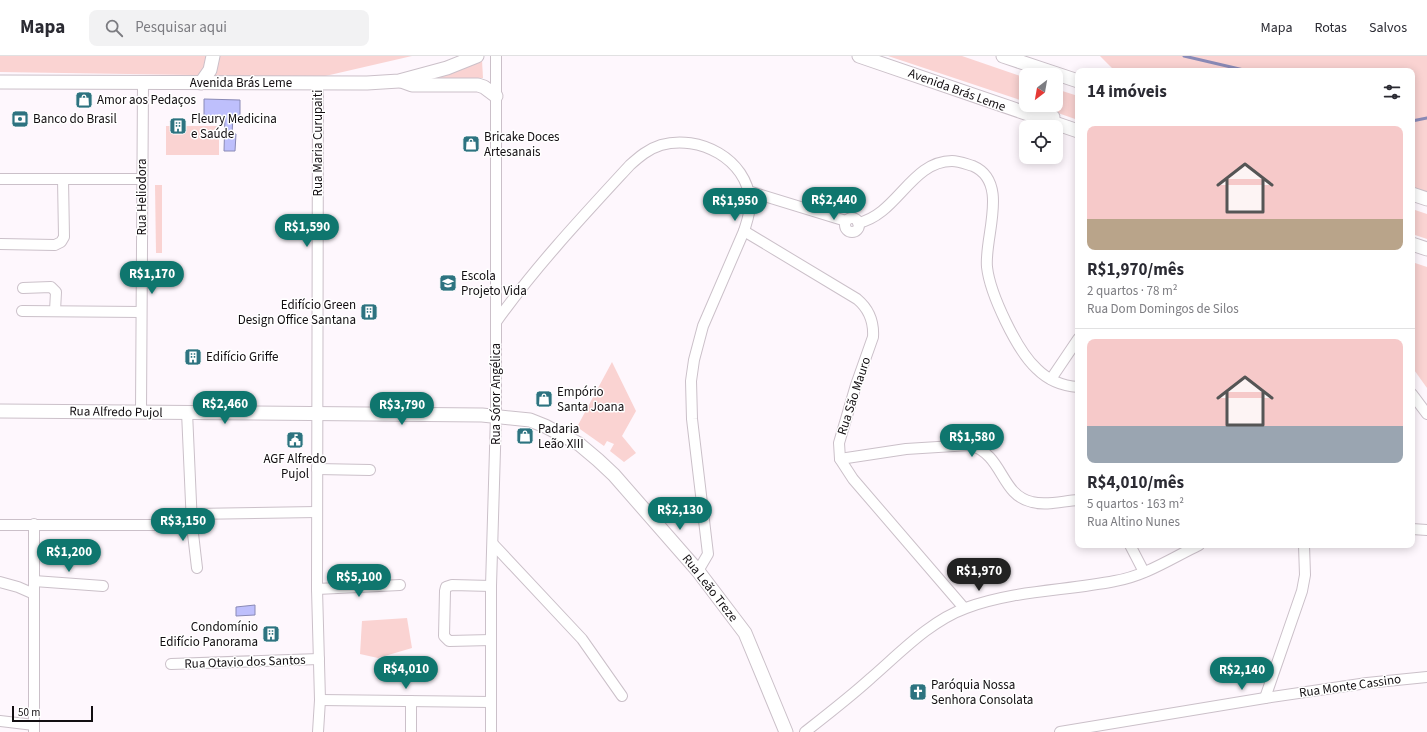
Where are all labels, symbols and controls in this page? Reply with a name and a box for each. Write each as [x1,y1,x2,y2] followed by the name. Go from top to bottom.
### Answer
[89,10,369,46] search box
[20,14,65,41] text: Mapa
[103,17,125,39] icon: search
[135,17,227,38] text: Pesquisar aqui
[1261,18,1292,38] text: Mapa
[1314,18,1347,38] text: Rotas
[1369,18,1407,38] text: Salvos
[906,64,1008,116] street label: Avenida Brás Leme
[1019,68,1063,112] north arrow
[1019,68,1063,164] map controls
[190,74,292,92] street label: Avenida Brás Leme
[1087,80,1167,104] text: 14 imóveis
[1381,81,1403,103] icon: filters
[74,90,94,110] shop icon: Amor aos Pedaços
[309,90,327,196] street label: Rua Maria Curupaiti
[97,91,197,109] place label: Amor aos Pedaços
[10,109,30,129] bank icon: Banco do Brasil
[33,110,117,128] place label: Banco do Brasil
[191,110,277,143] place label: Fleury Medicina e Saúde
[168,116,188,136] building icon: Fleury Medicina e Saúde
[1019,120,1063,164] button: locate
[484,128,560,161] place label: Bricake Doces Artesanais
[461,134,481,154] shop icon: Bricake Doces Artesanais
[1209,152,1281,224] icon: home
[133,158,151,236] street label: Rua Heliodora
[797,187,871,221] pin: R$2,440
[698,188,772,222] pin: R$1,950
[811,191,857,209] text: R$2,440
[712,192,758,210] text: R$1,950
[270,214,344,248] pin: R$1,590
[284,218,330,236] text: R$1,590
[1087,258,1184,282] text: R$1,970/mês
[115,261,189,295] pin: R$1,170
[129,265,175,283] text: R$1,170
[461,267,527,300] place label: Escola Projeto Vida
[438,273,458,293] school or university icon: Escola Projeto Vida
[1087,282,1178,300] text: 2 quartos · 78 m²
[238,296,356,329] place label: Edifício Green Design Office Santana
[1087,300,1239,318] text: Rua Dom Domingos de Silos
[359,302,379,322] building icon: Edifício Green Design Office Santana
[487,343,505,445] street label: Rua Sóror Angélica
[183,347,203,367] building icon: Edifício Griffe
[206,348,278,366] place label: Edifício Griffe
[833,355,875,437] street label: Rua São Mauro
[1209,365,1281,437] icon: home
[557,383,624,416] place label: Empório Santa Joana
[534,389,554,409] shop icon: Empório Santa Joana
[188,391,262,425] pin: R$2,460
[365,392,439,426] pin: R$3,790
[202,395,248,413] text: R$2,460
[379,396,425,414] text: R$3,790
[69,402,163,422] street label: Rua Alfredo Pujol
[538,420,584,453] place label: Padaria Leão XIII
[935,424,1009,458] pin: R$1,580
[515,426,535,446] shop icon: Padaria Leão XIII
[949,428,995,446] text: R$1,580
[285,430,305,450] public building icon: AGF Alfredo Pujol
[263,450,327,483] place label: AGF Alfredo Pujol
[1087,471,1184,495] text: R$4,010/mês
[1087,495,1184,513] text: 5 quartos · 163 m²
[643,497,717,531] pin: R$2,130
[657,501,703,519] text: R$2,130
[146,508,220,542] pin: R$3,150
[160,512,206,530] text: R$3,150
[1087,513,1180,531] text: Rua Altino Nunes
[32,539,106,573] pin: R$1,200
[46,543,92,561] text: R$1,200
[678,550,742,626] street label: Rua Leão Treze
[942,558,1016,592] pin: R$1,970
[956,562,1002,580] text: R$1,970
[322,564,396,598] pin: R$5,100
[336,568,382,586] text: R$5,100
[160,618,258,651] place label: Condomínio Edifício Panorama
[261,624,281,644] building icon: Condomínio Edifício Panorama
[184,651,307,673] street label: Rua Otavio dos Santos
[369,656,443,690] pin: R$4,010
[1205,657,1279,691] pin: R$2,140
[383,660,429,678] text: R$4,010
[1219,661,1265,679] text: R$2,140
[1298,670,1402,702] street label: Rua Monte Cassino
[931,676,1033,709] place label: Paróquia Nossa Senhora Consolata
[908,682,928,702] church icon: Paróquia Nossa Senhora Consolata
[12,704,93,723] scale bar
[18,705,40,720] text: 50 m

